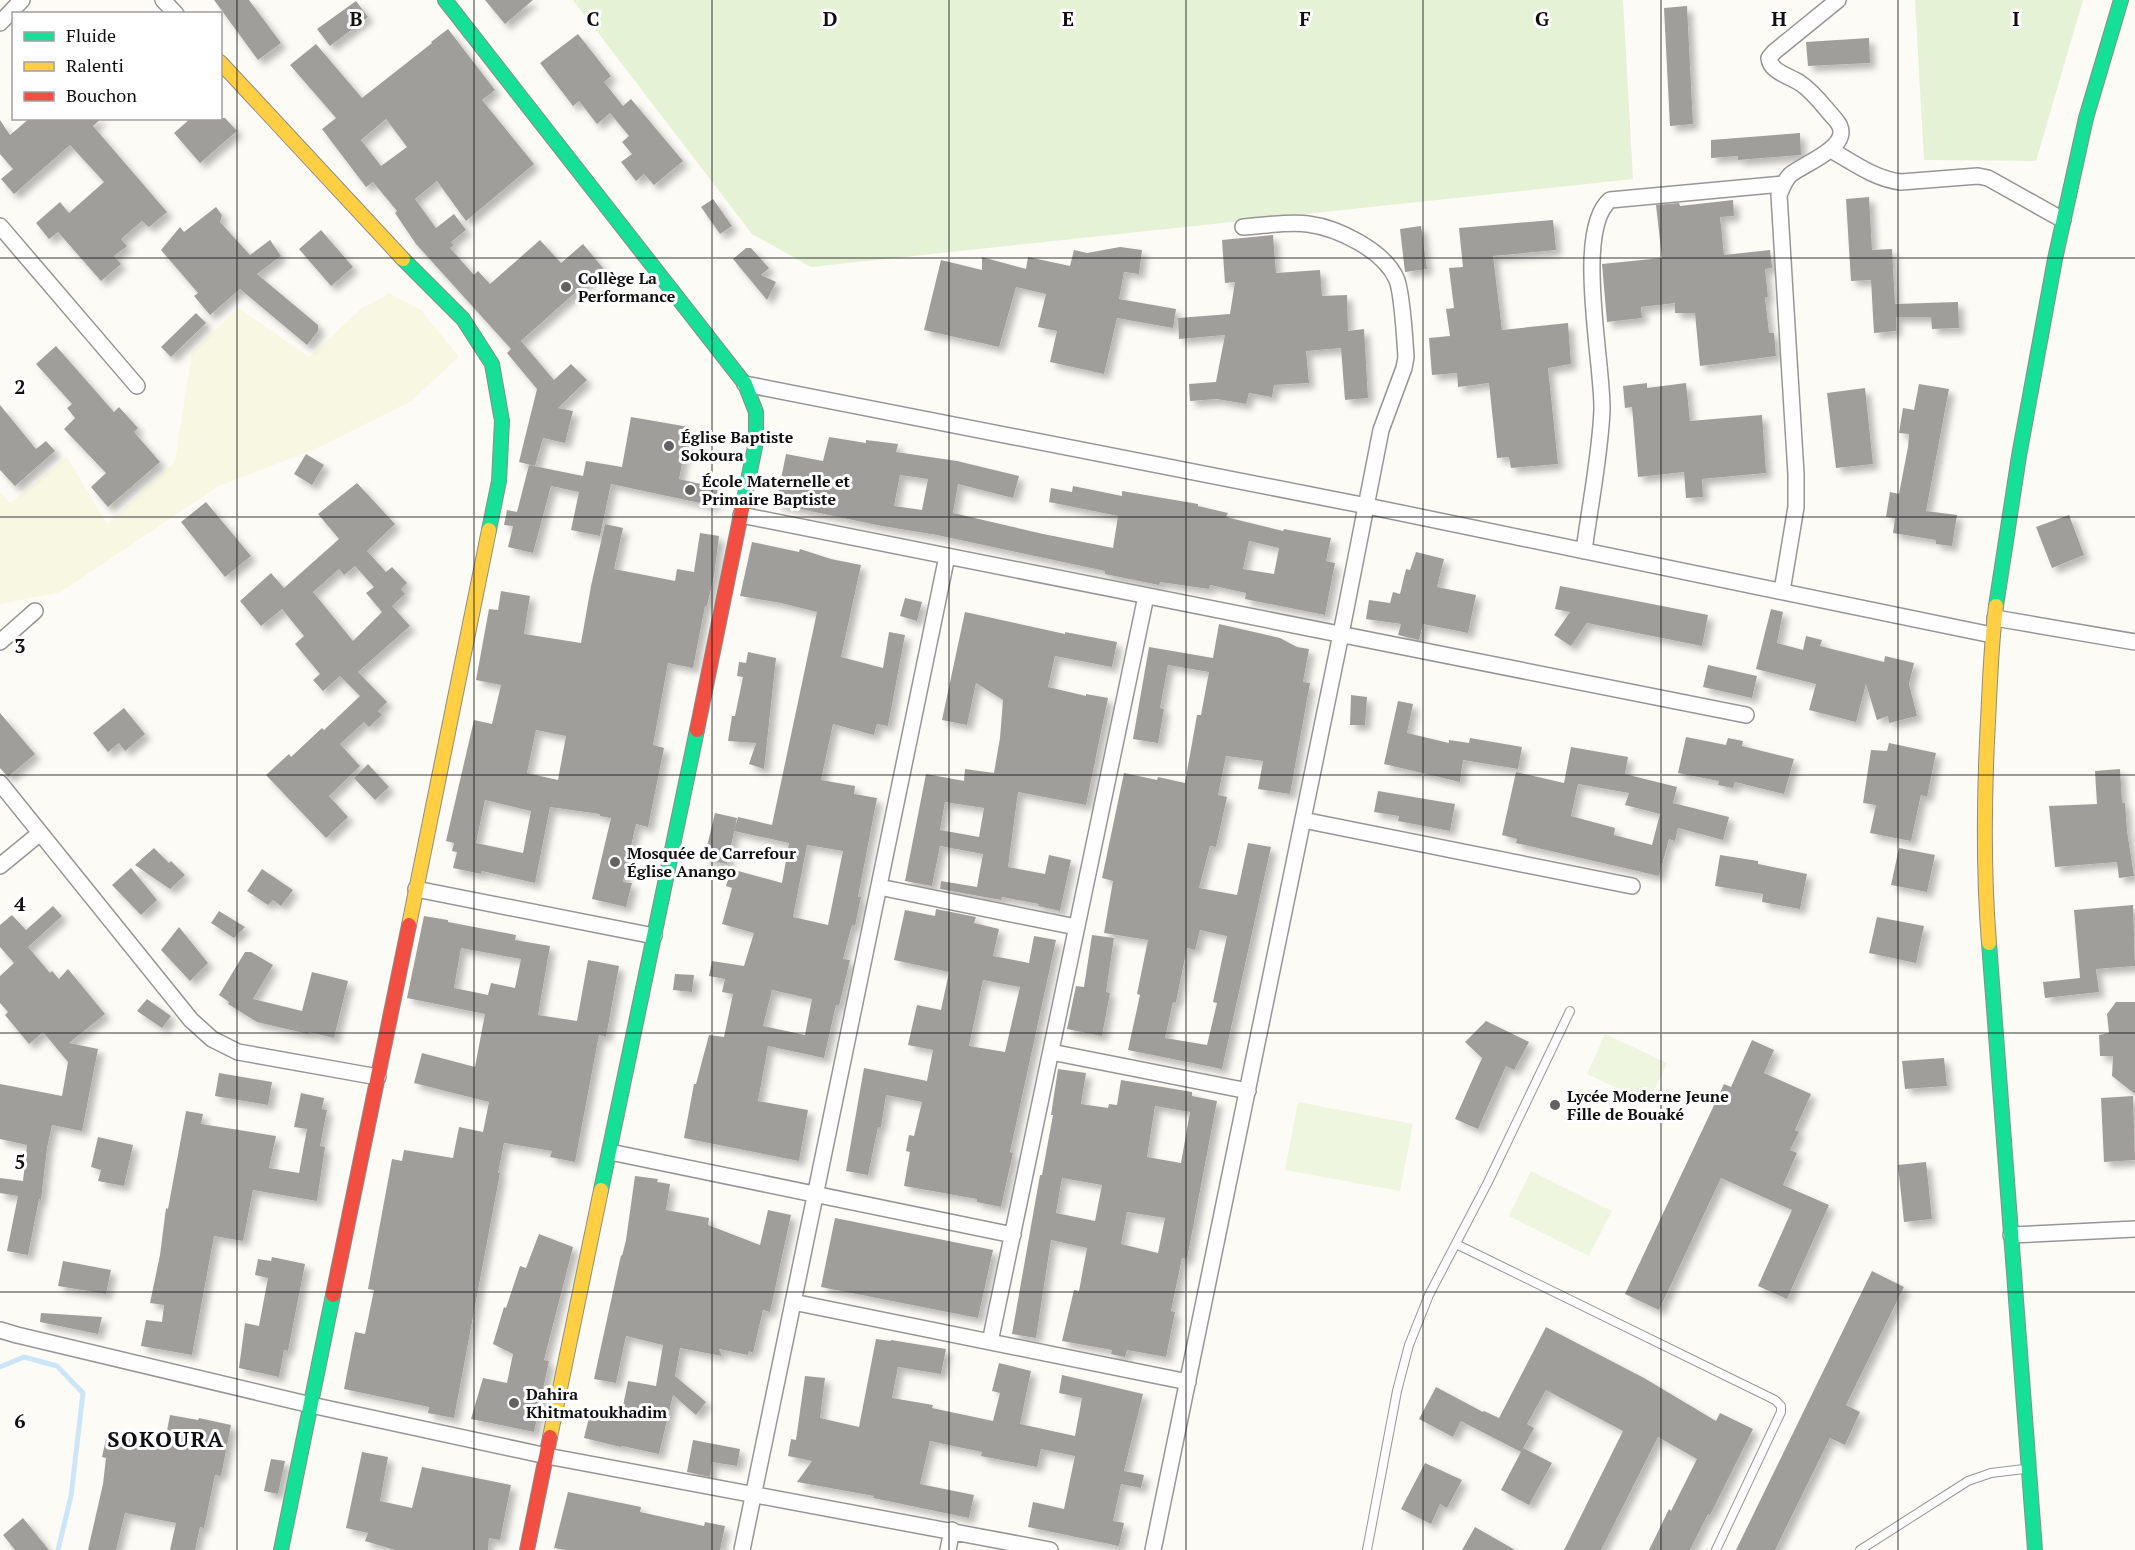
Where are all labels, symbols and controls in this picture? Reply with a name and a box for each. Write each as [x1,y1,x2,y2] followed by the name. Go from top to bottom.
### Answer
[350,5,363,32] text: B
[586,5,600,32] text: C
[823,5,837,32] text: D
[1062,5,1074,32] text: E
[1299,5,1311,32] text: F
[1535,5,1549,32] text: G
[1771,5,1787,32] text: H
[2012,5,2020,32] text: I
[12,12,222,120] legend
[66,23,116,47] text: Fluide
[66,53,124,77] text: Ralenti
[66,83,137,107] text: Bouchon
[578,267,676,307] place label: Collège La Performance
[559,280,573,294] marker: Collège La Performance
[14,373,26,400] text: 2
[681,426,794,466] place label: Église Baptiste Sokoura
[662,439,676,453] marker: Église Baptiste Sokoura
[702,470,851,510] place label: École Maternelle et Primaire Baptiste
[683,483,697,497] marker: École Maternelle et Primaire Baptiste
[14,632,26,659] text: 3
[627,842,796,882] place label: Mosquée de Carrefour Église Anango
[608,855,622,869] marker: Mosquée de Carrefour Église Anango
[14,890,26,917] text: 4
[1567,1085,1729,1125] place label: Lycée Moderne Jeune Fille de Bouaké
[1548,1098,1562,1112] marker: Lycée Moderne Jeune Fille de Bouaké
[14,1148,26,1175] text: 5
[526,1383,667,1423] place label: Dahira Khitmatoukhadim
[507,1396,521,1410] marker: Dahira Khitmatoukhadim
[14,1407,26,1434] text: 6
[107,1424,225,1453] district label: SOKOURA

